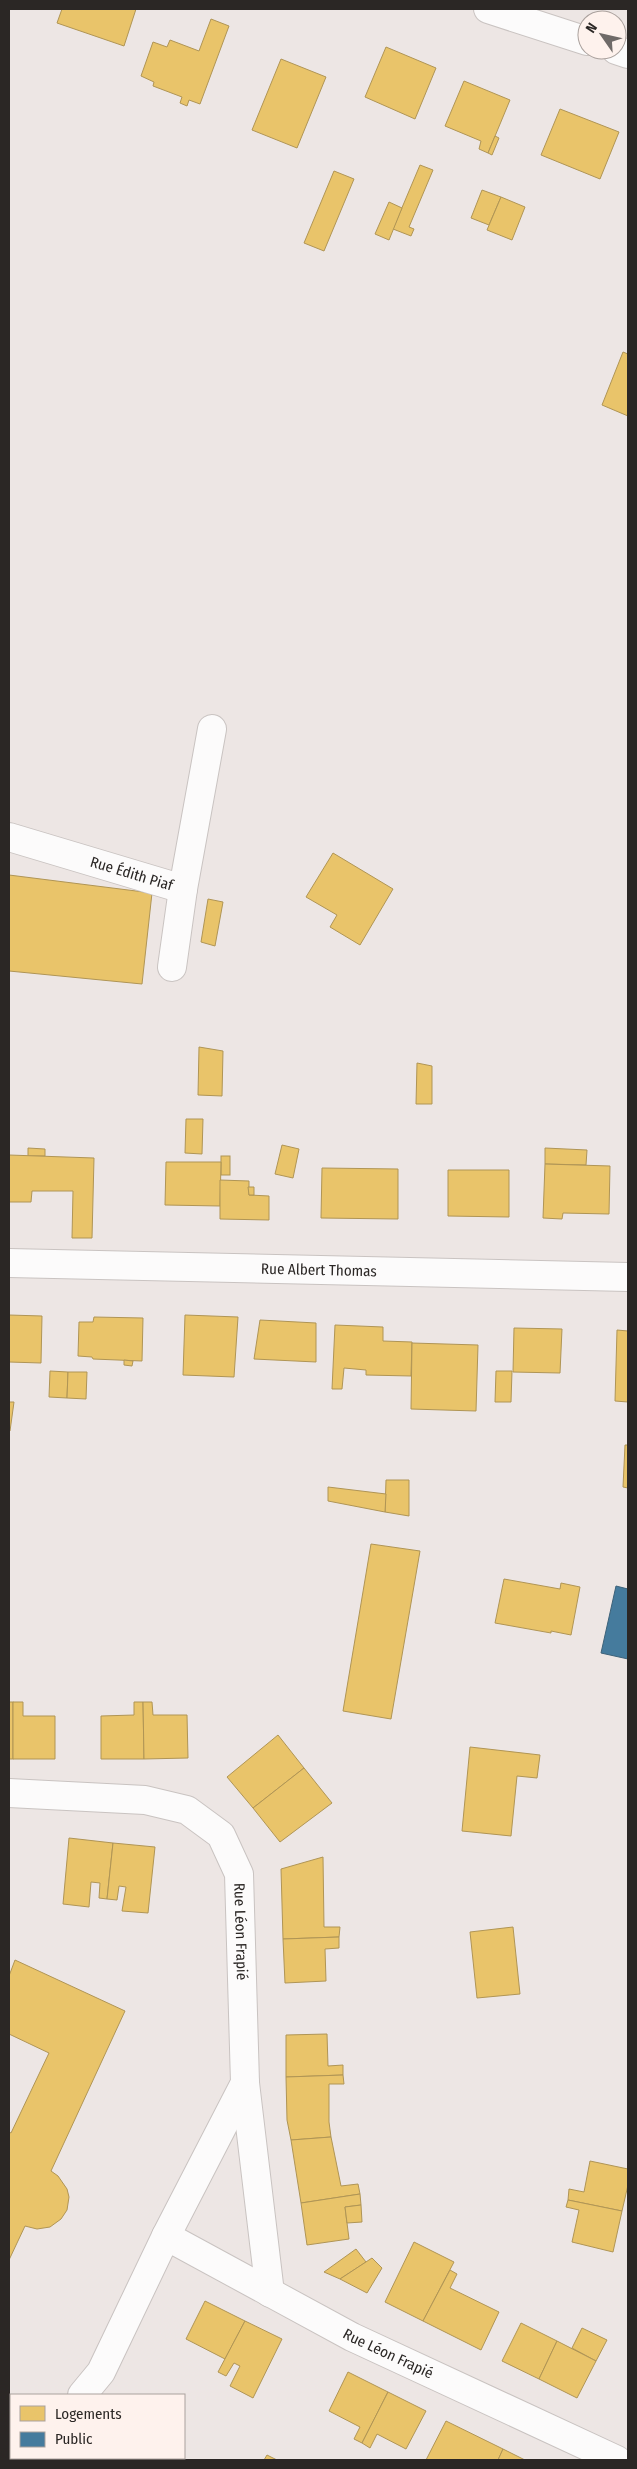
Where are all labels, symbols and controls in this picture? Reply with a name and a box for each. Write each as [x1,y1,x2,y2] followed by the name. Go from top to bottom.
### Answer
[577,10,627,60] north arrow
[582,20,601,36] text: N
[88,853,177,895] street label: Rue Édith Piaf
[261,1260,377,1280] street label: Rue Albert Thomas
[230,1883,251,1980] street label: Rue Léon Frapié
[340,2325,436,2382] street label: Rue Léon Frapié
[10,2394,185,2459] legend
[55,2405,122,2423] text: Logements
[55,2430,93,2448] text: Public

